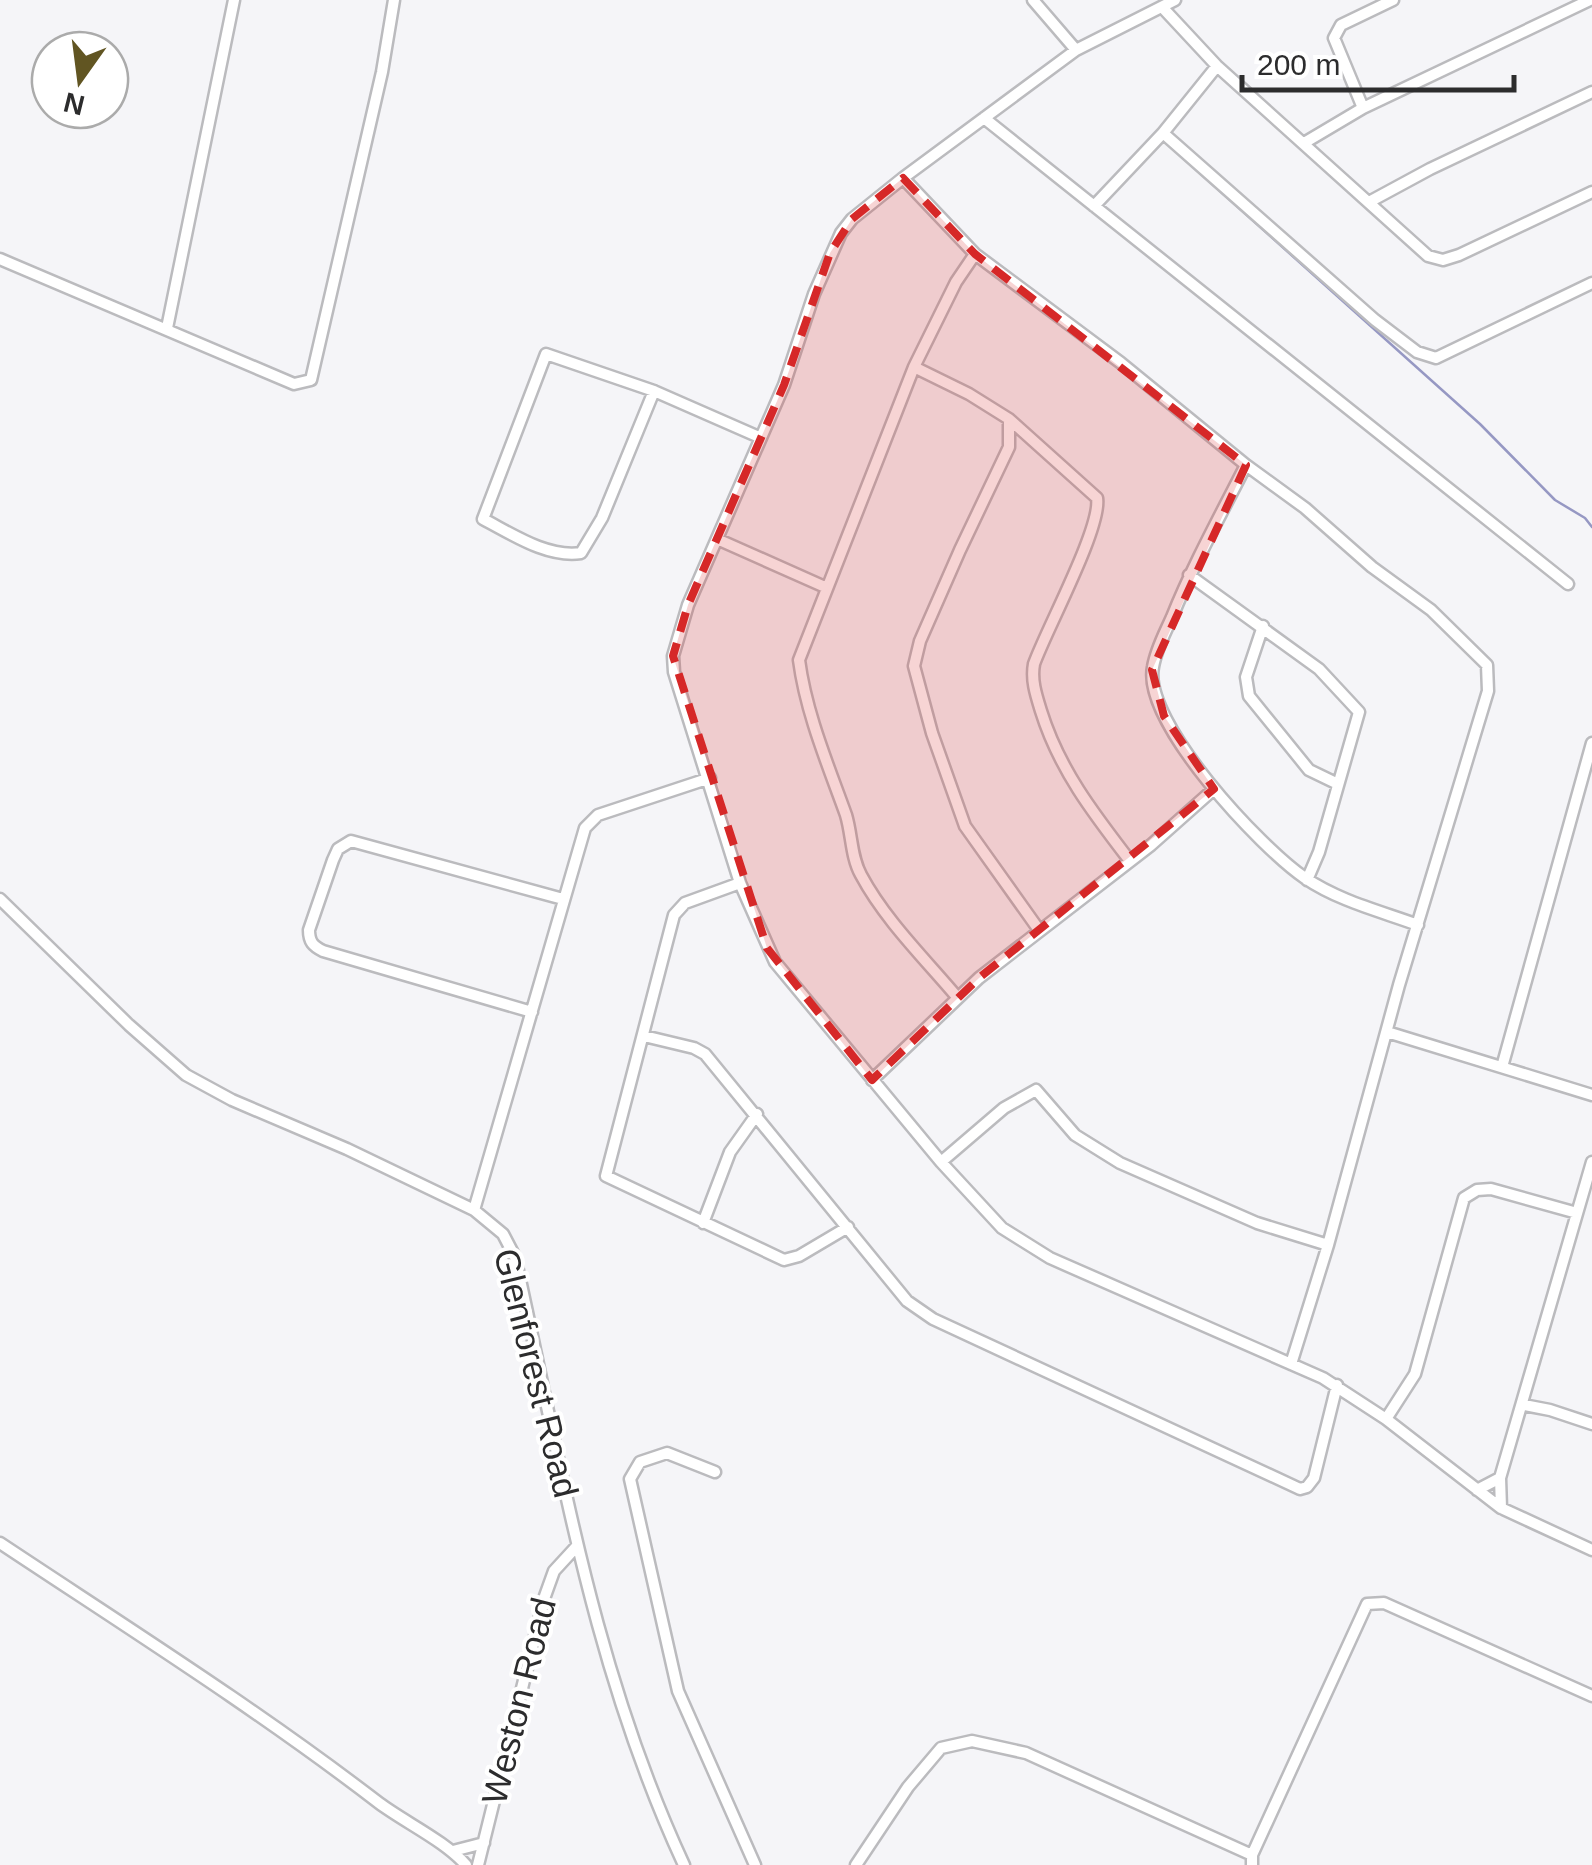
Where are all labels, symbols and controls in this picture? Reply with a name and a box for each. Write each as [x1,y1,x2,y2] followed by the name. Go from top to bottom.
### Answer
[30,30,130,130] north arrow
[1242,30,1514,92] scale bar
[1257,48,1340,81] text: 200 m
[61,86,88,121] text: N
[487,1245,586,1501] street label: Glenforest Road
[474,1594,563,1808] street label: Weston Road

